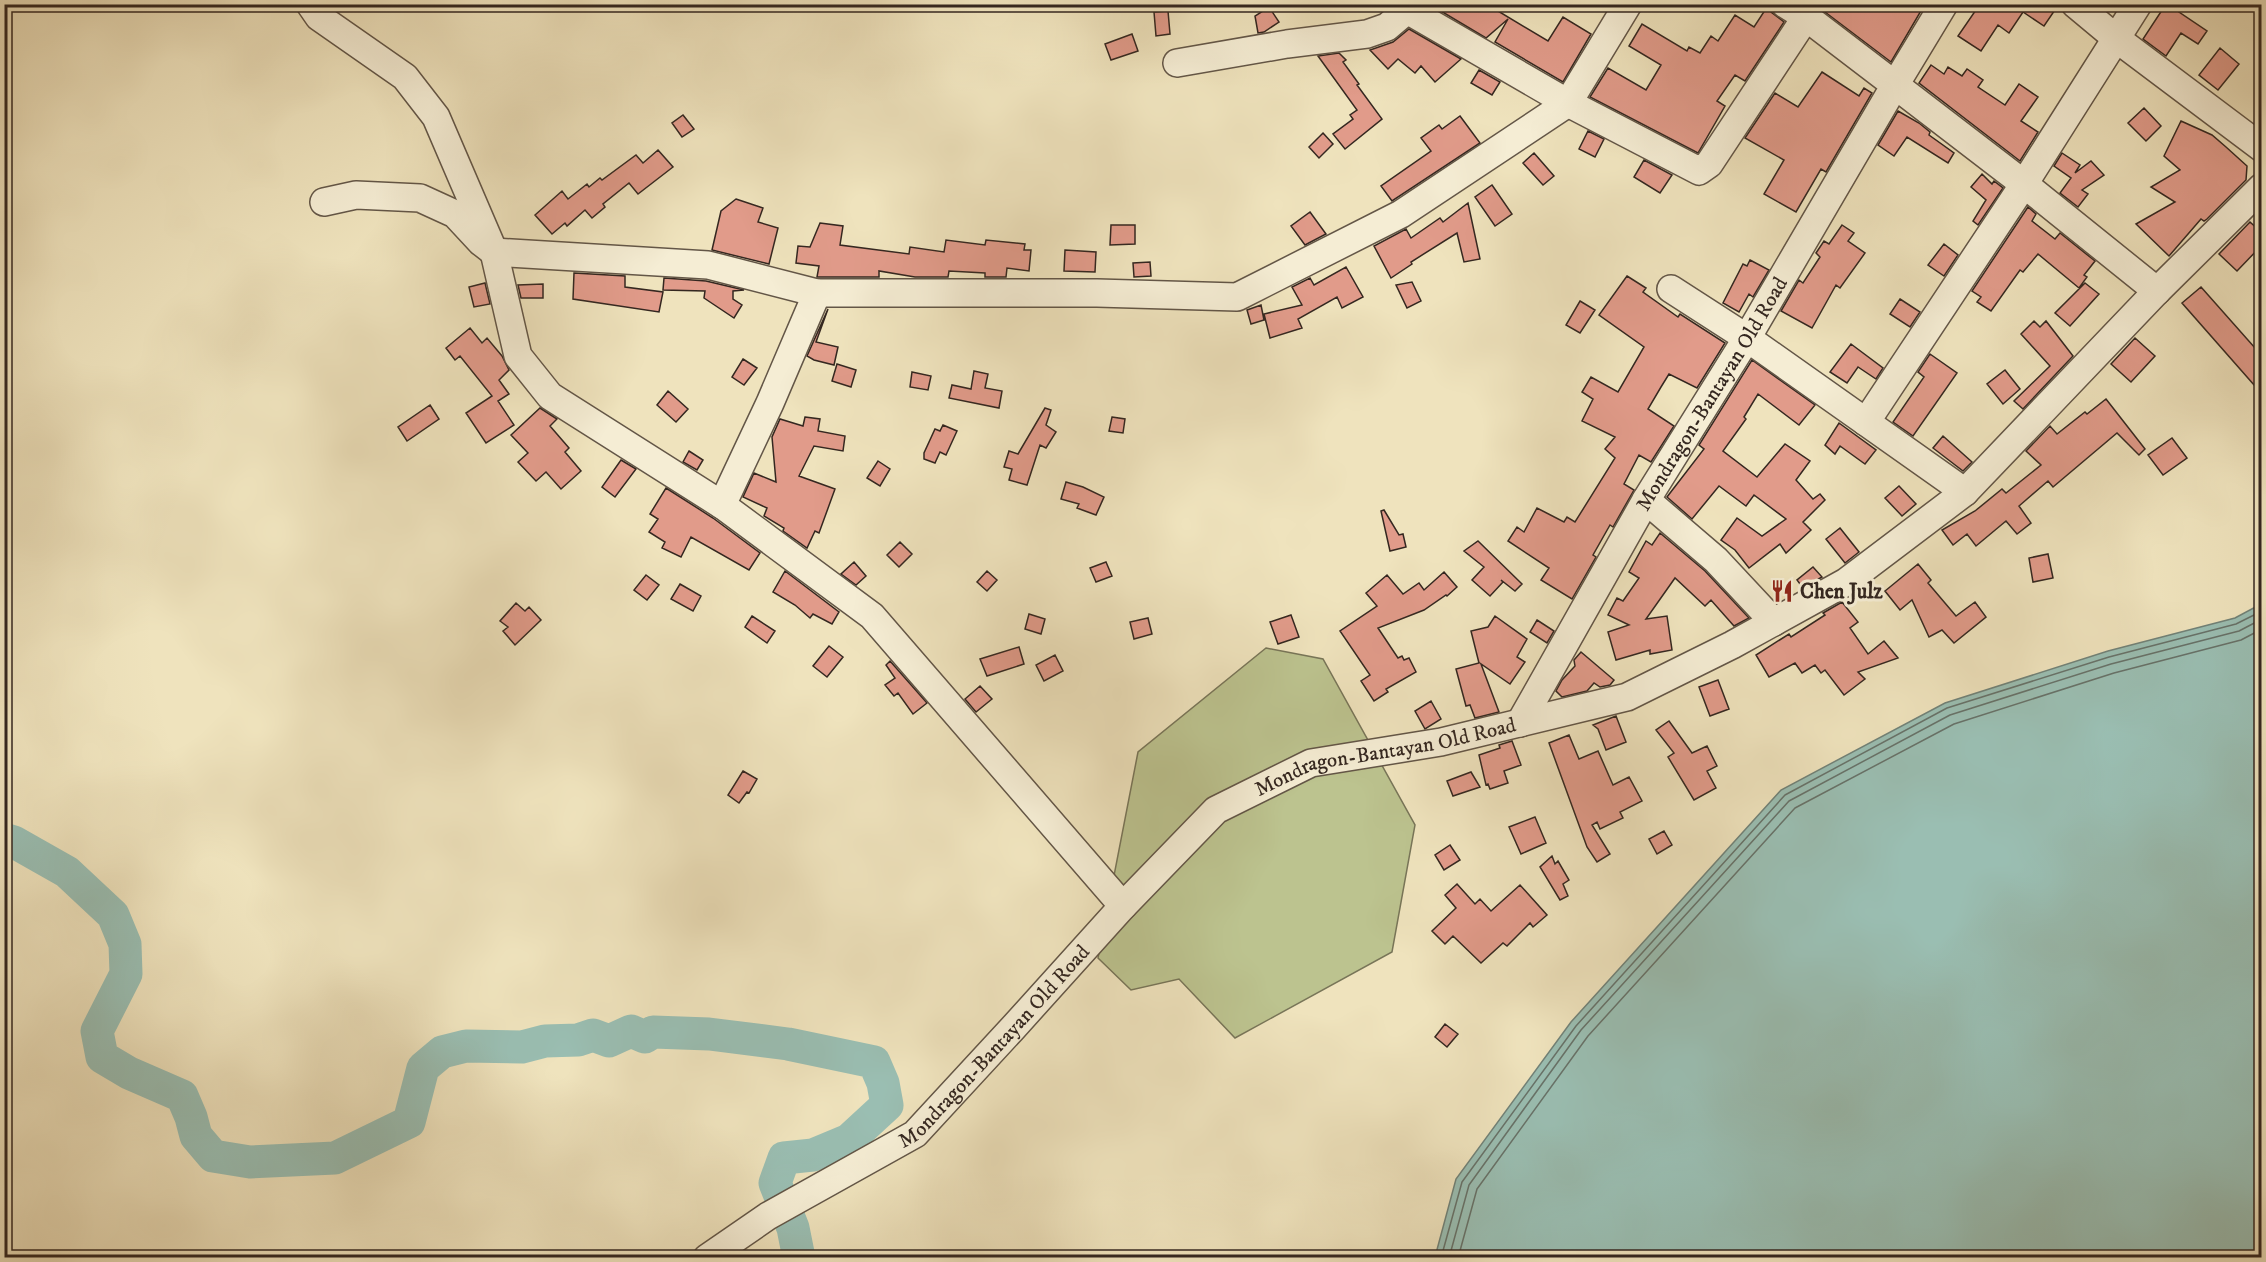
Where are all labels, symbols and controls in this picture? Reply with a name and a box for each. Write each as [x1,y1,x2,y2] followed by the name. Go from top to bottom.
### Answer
[1631,272,1794,516] street label: Mondragon-Bantayan Old Road
[1769,578,1795,604] restaurant icon: Chen Julz
[1800,579,1883,605] place label: Chen Julz
[1251,712,1519,803] street label: Mondragon-Bantayan Old Road
[894,939,1096,1155] street label: Mondragon-Bantayan Old Road

